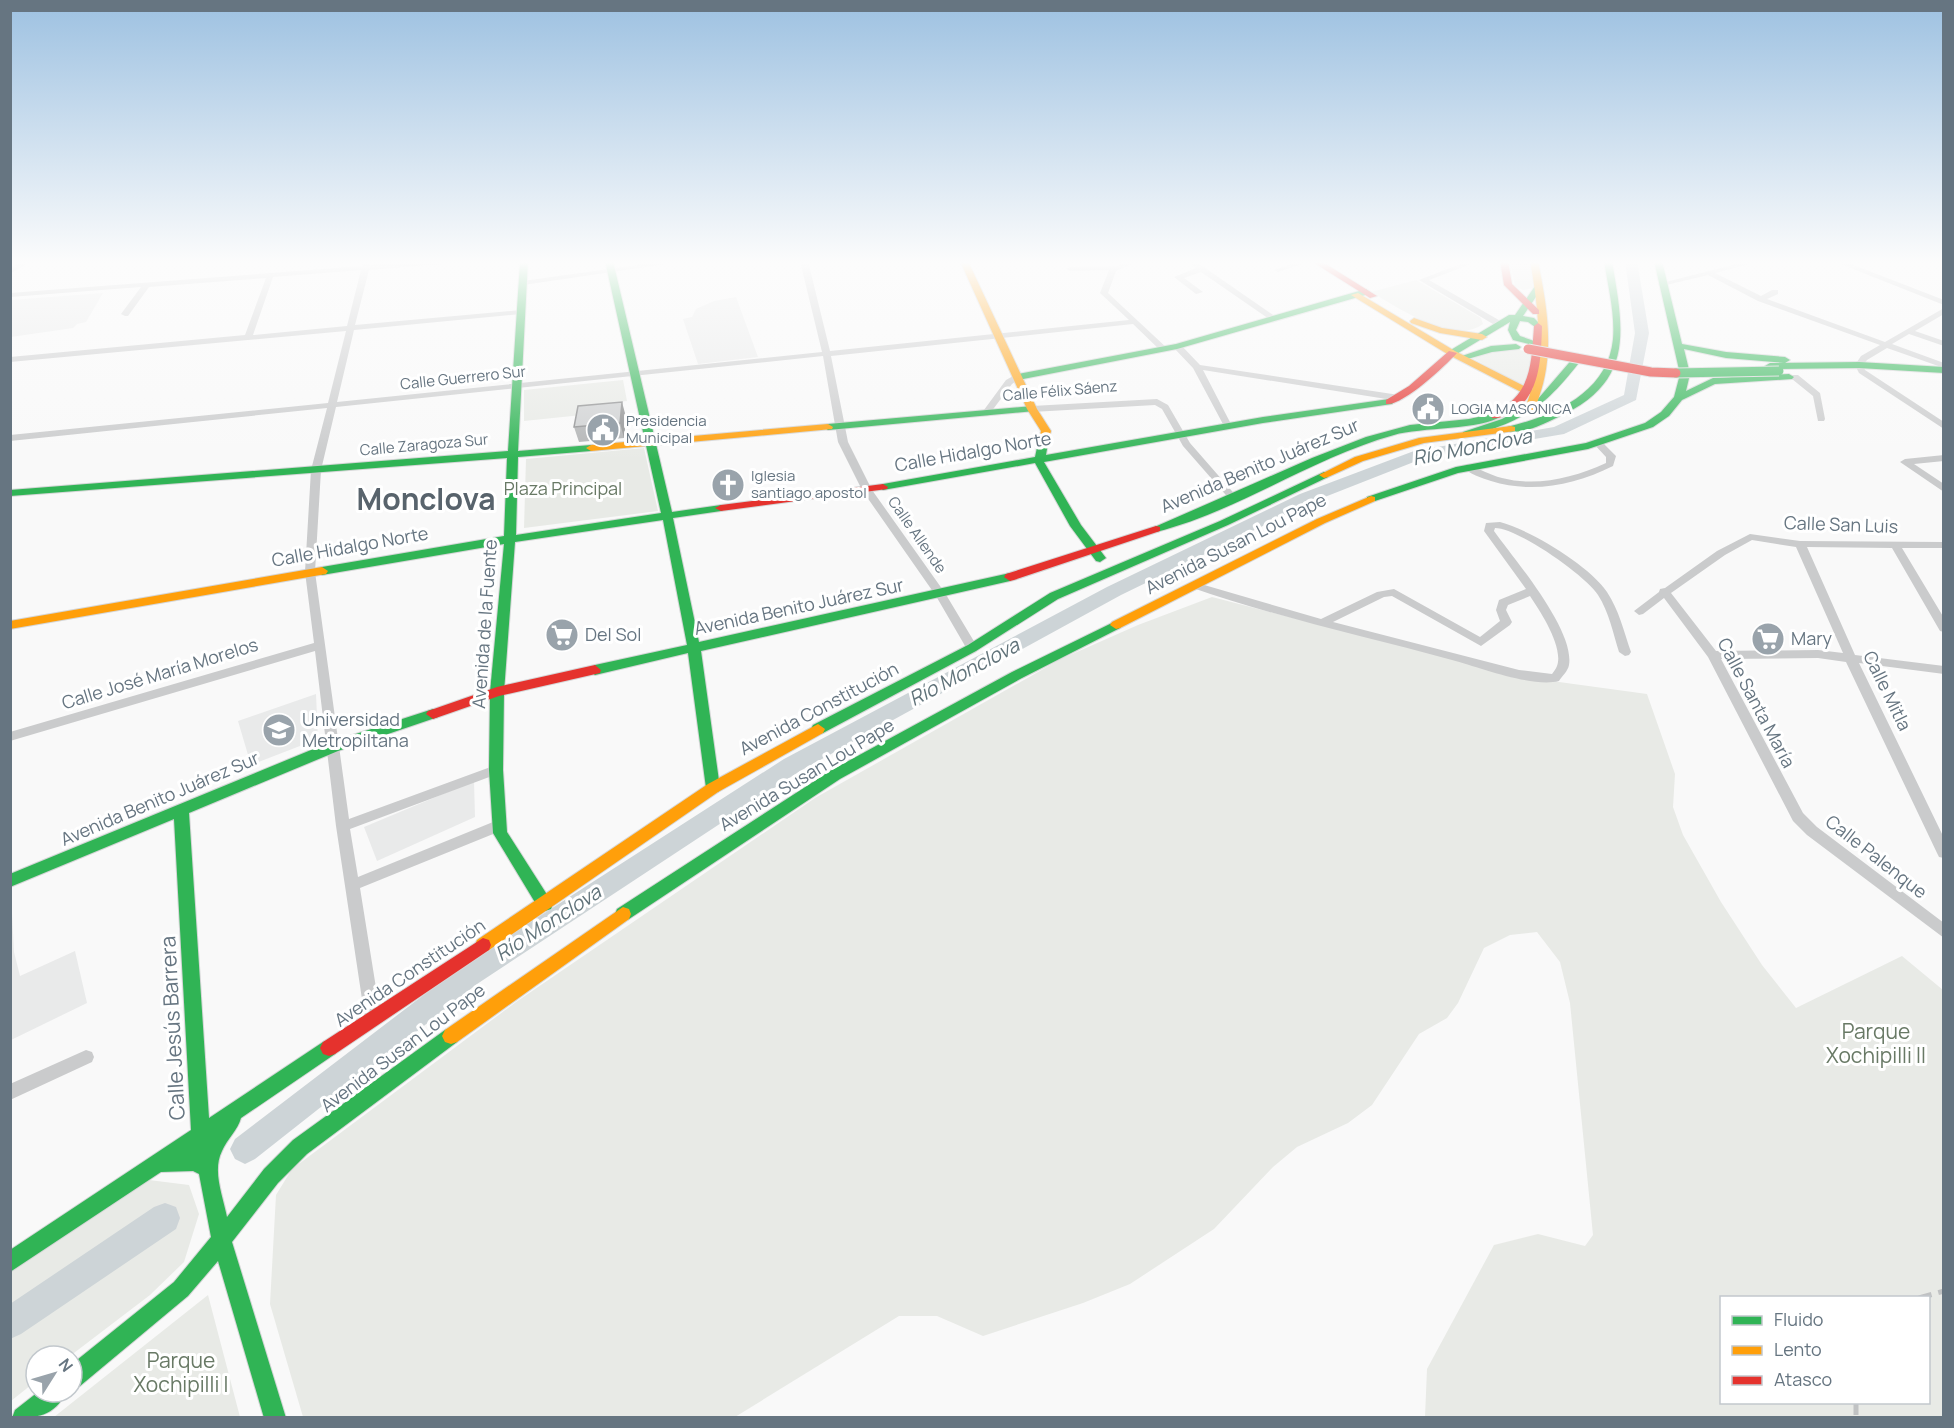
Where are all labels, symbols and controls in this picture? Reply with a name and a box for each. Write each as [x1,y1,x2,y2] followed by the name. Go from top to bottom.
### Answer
[399,360,527,395] street label: Calle Guerrero Sur
[1002,375,1118,406] street label: Calle Félix Sáenz
[1410,391,1446,427] public building icon: LOGIA MASONICA
[1451,398,1572,419] place label: LOGIA MASONICA
[626,410,707,448] place label: Presidencia Municipal
[585,412,621,448] public building icon: Presidencia Municipal
[1157,412,1363,518] street label: Avenida Benito Juárez Sur
[1410,422,1535,471] water label: Río Monclova
[893,425,1053,477] street label: Calle Hidalgo Norte
[359,428,490,461] street label: Calle Zaragoza Sur
[751,465,867,503] place label: Iglesia santiago apostol
[710,467,746,503] church icon: Iglesia santiago apostol
[504,476,622,500] park label: Plaza Principal
[357,478,495,519] district label: Monclova
[1141,487,1330,599] street label: Avenida Susan Lou Pape
[883,492,952,578] street label: Calle Allende
[1783,510,1899,538] street label: Calle San Luis
[270,520,430,572] street label: Calle Hidalgo Norte
[466,539,502,709] street label: Avenida de la Fuente
[692,572,906,640] street label: Avenida Benito Juárez Sur
[544,617,580,653] supermarket icon: Del Sol
[1750,621,1786,657] supermarket icon: Mary
[585,622,641,646] place label: Del Sol
[1791,626,1832,650] place label: Mary
[904,631,1024,712] water label: Río Monclova
[59,632,261,714] street label: Calle José María Morelos
[1713,633,1801,772] street label: Calle Santa María
[1858,647,1918,735] street label: Calle Mitla
[735,656,902,760] street label: Avenida Constitución
[302,707,409,752] place label: Universidad Metropiltana
[261,712,297,748] school or university icon: Universidad Metropiltana
[715,712,898,836] street label: Avenida Susan Lou Pape
[57,745,263,851] street label: Avenida Benito Juárez Sur
[1821,809,1932,903] street label: Calle Palenque
[490,878,607,967] water label: Río Monclova
[329,913,490,1032] street label: Avenida Constitución
[153,935,191,1121] street label: Calle Jesús Barrera
[315,977,490,1117] street label: Avenida Susan Lou Pape
[1826,1017,1926,1069] park label: Parque Xochipilli II
[1720,1296,1930,1404] legend
[1774,1307,1823,1331] text: Fluido
[1774,1337,1822,1361] text: Lento
[24,1344,84,1404] north arrow
[134,1346,228,1398] park label: Parque Xochipilli I
[54,1354,78,1376] text: N
[1774,1367,1832,1391] text: Atasco

